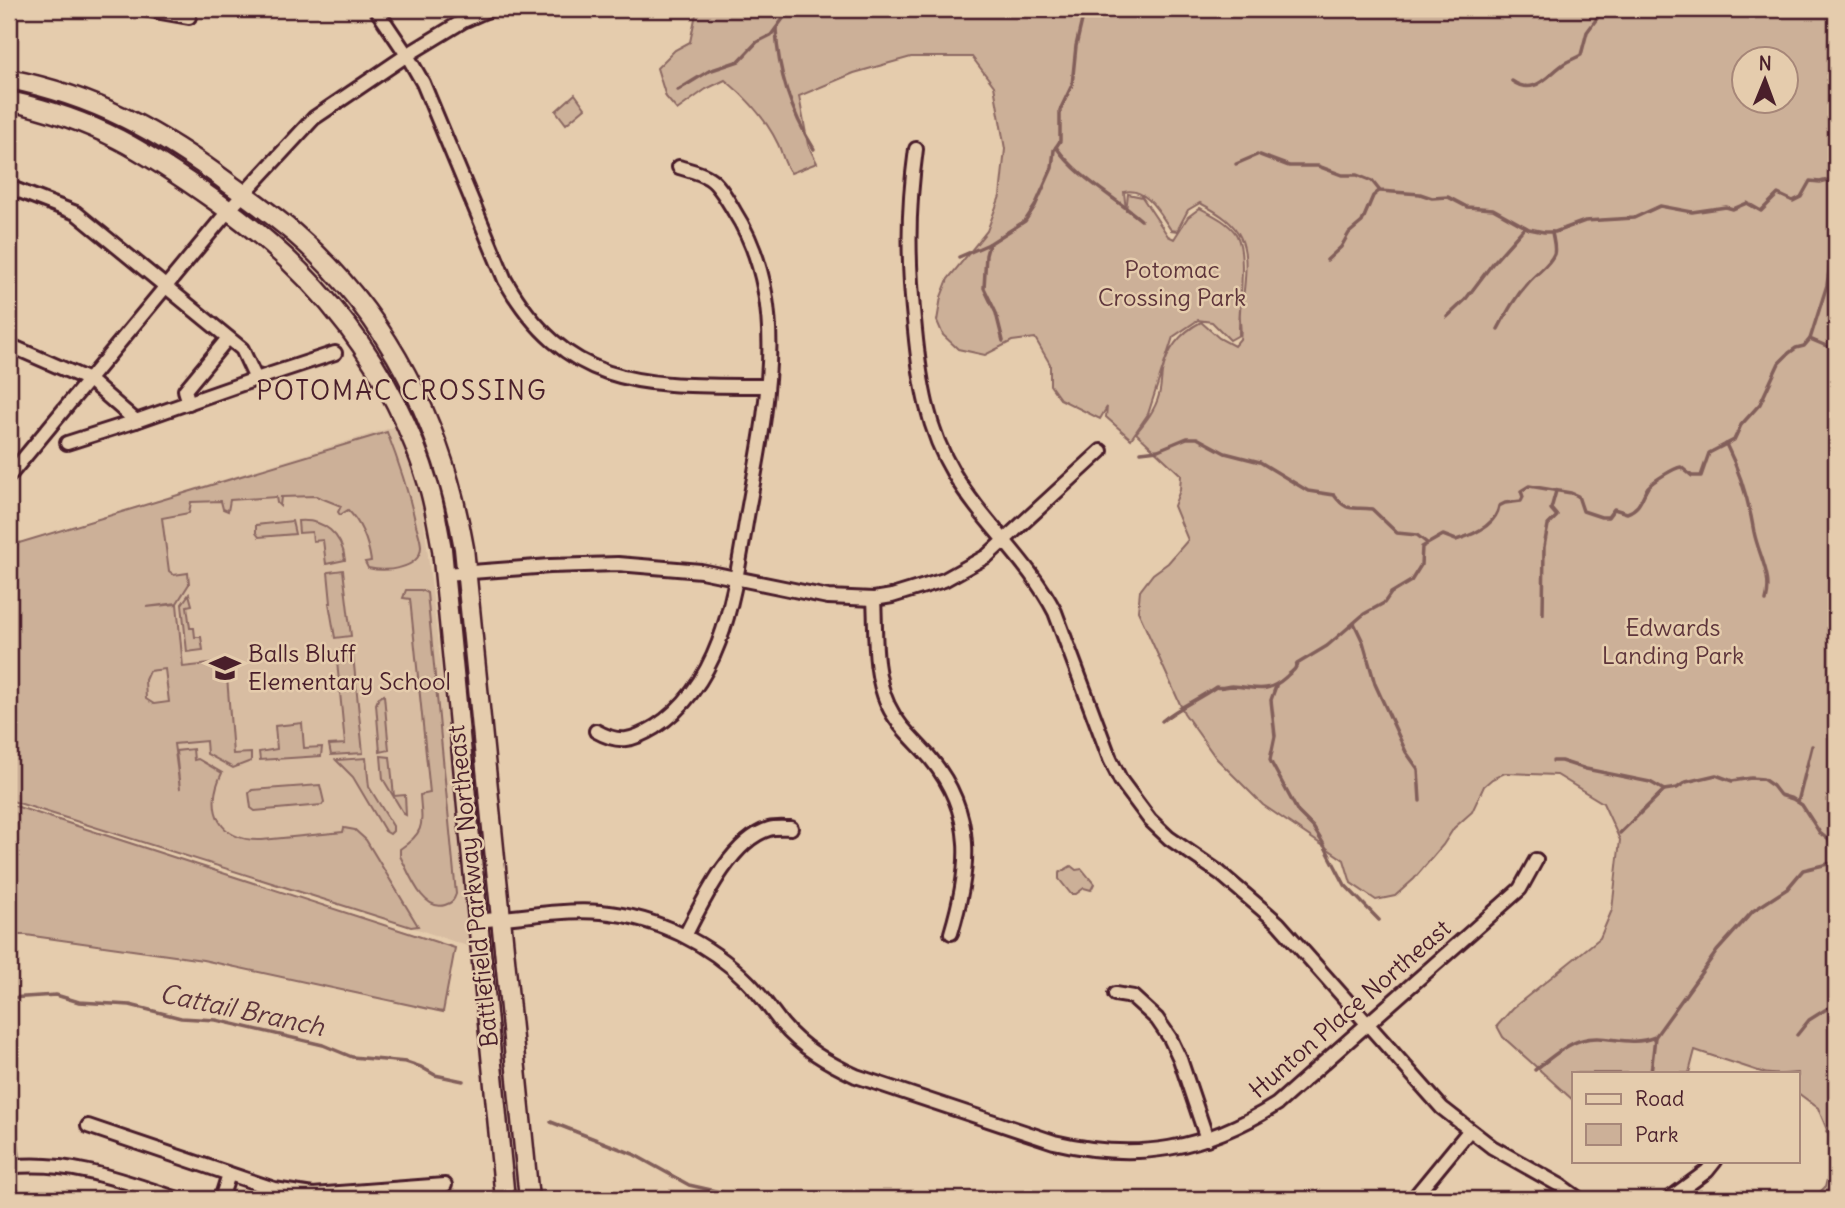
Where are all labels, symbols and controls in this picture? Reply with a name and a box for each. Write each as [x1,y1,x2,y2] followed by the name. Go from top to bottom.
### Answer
[1730,46,1800,116] north arrow
[1759,51,1772,75] text: N
[1098,254,1246,312] park label: Potomac Crossing Park
[256,374,548,407] district label: POTOMAC CROSSING
[1602,612,1744,670] park label: Edwards Landing Park
[248,638,451,696] place label: Balls Bluff Elementary School
[208,651,242,685] school or university icon: Balls Bluff Elementary School
[440,723,504,1049] street label: Battlefield Parkway Northeast
[1242,913,1456,1104] street label: Hunton Place Northeast
[157,976,328,1043] water label: Cattail Branch
[1572,1072,1800,1162] legend
[1635,1085,1684,1112] text: Road
[1635,1121,1678,1148] text: Park

